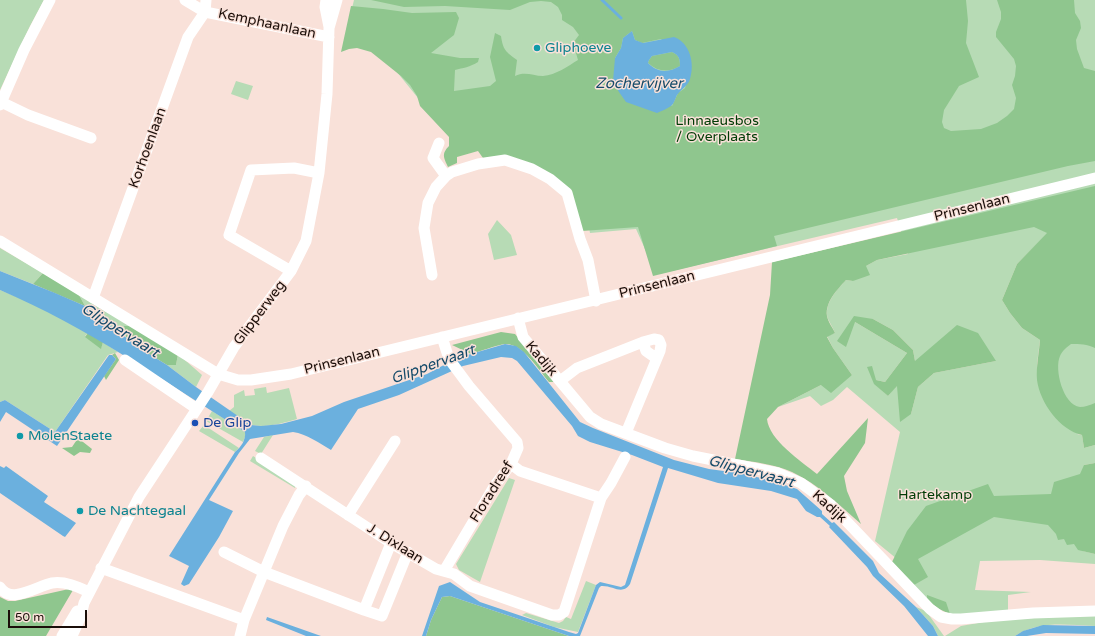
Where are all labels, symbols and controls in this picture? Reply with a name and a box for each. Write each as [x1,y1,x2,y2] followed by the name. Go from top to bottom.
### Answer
[217,5,317,43] street label: Kemphaanlaan
[545,40,612,56] place label: Gliphoeve
[532,43,542,53] marker: Gliphoeve
[595,75,683,93] water label: Zochervijver
[126,105,170,191] street label: Korhoenlaan
[675,113,759,146] park label: Linnaeusbos / Overplaats
[932,190,1012,226] street label: Prinsenlaan
[617,267,697,303] street label: Prinsenlaan
[230,277,290,349] street label: Glipperweg
[78,300,162,362] water label: Glippervaart
[521,338,561,380] street label: Kadijk
[388,341,478,389] water label: Glippervaart
[302,343,382,379] street label: Prinsenlaan
[203,415,251,431] place label: De Glip
[190,418,200,428] marker: De Glip
[28,428,112,444] place label: MolenStaete
[15,431,25,441] marker: MolenStaete
[706,452,796,492] water label: Glippervaart
[467,458,517,526] street label: Floradreef
[808,487,850,527] street label: Kadijk
[898,487,972,503] park label: Hartekamp
[88,503,186,519] place label: De Nachtegaal
[75,506,85,516] marker: De Nachtegaal
[364,520,426,568] street label: J. Dixlaan
[10,602,89,628] scale bar
[15,610,44,624] text: 50 m

